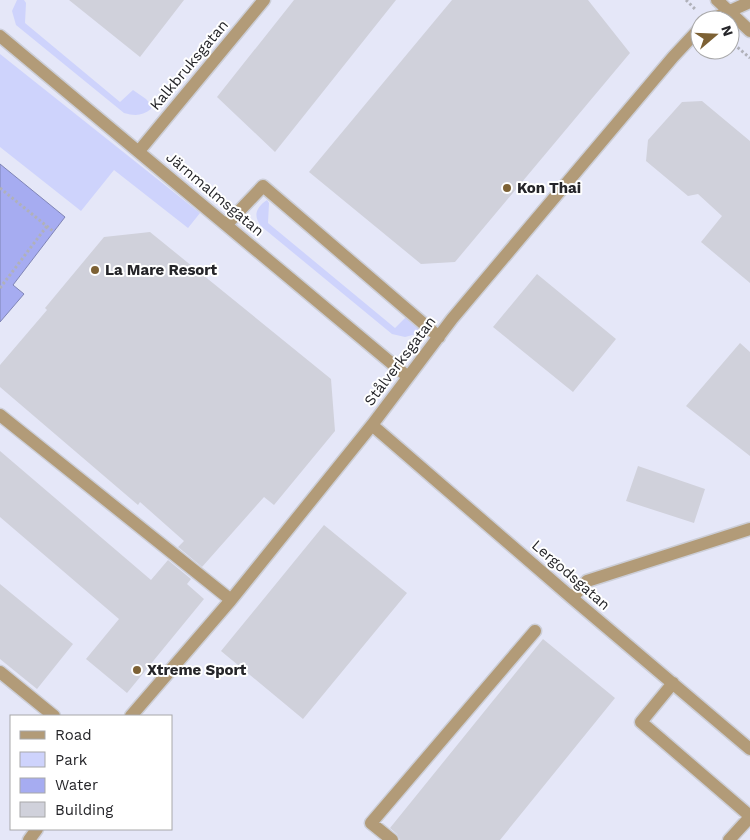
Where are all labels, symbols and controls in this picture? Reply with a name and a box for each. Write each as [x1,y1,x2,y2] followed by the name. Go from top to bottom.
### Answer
[690,10,740,60] north arrow
[146,16,232,114] street label: Kalkbruksgatan
[718,23,737,38] text: N
[163,148,267,240] street label: Järnmalmsgatan
[517,179,581,197] place label: Kon Thai
[501,182,513,194] marker: Kon Thai
[105,261,218,279] place label: La Mare Resort
[89,264,101,276] marker: La Mare Resort
[360,313,440,409] street label: Stålverksgatan
[528,536,614,614] street label: Lergodsgatan
[147,661,247,679] place label: Xtreme Sport
[131,664,143,676] marker: Xtreme Sport
[10,715,172,830] legend
[55,726,92,744] text: Road
[55,751,88,769] text: Park
[55,776,98,794] text: Water
[55,801,113,819] text: Building

